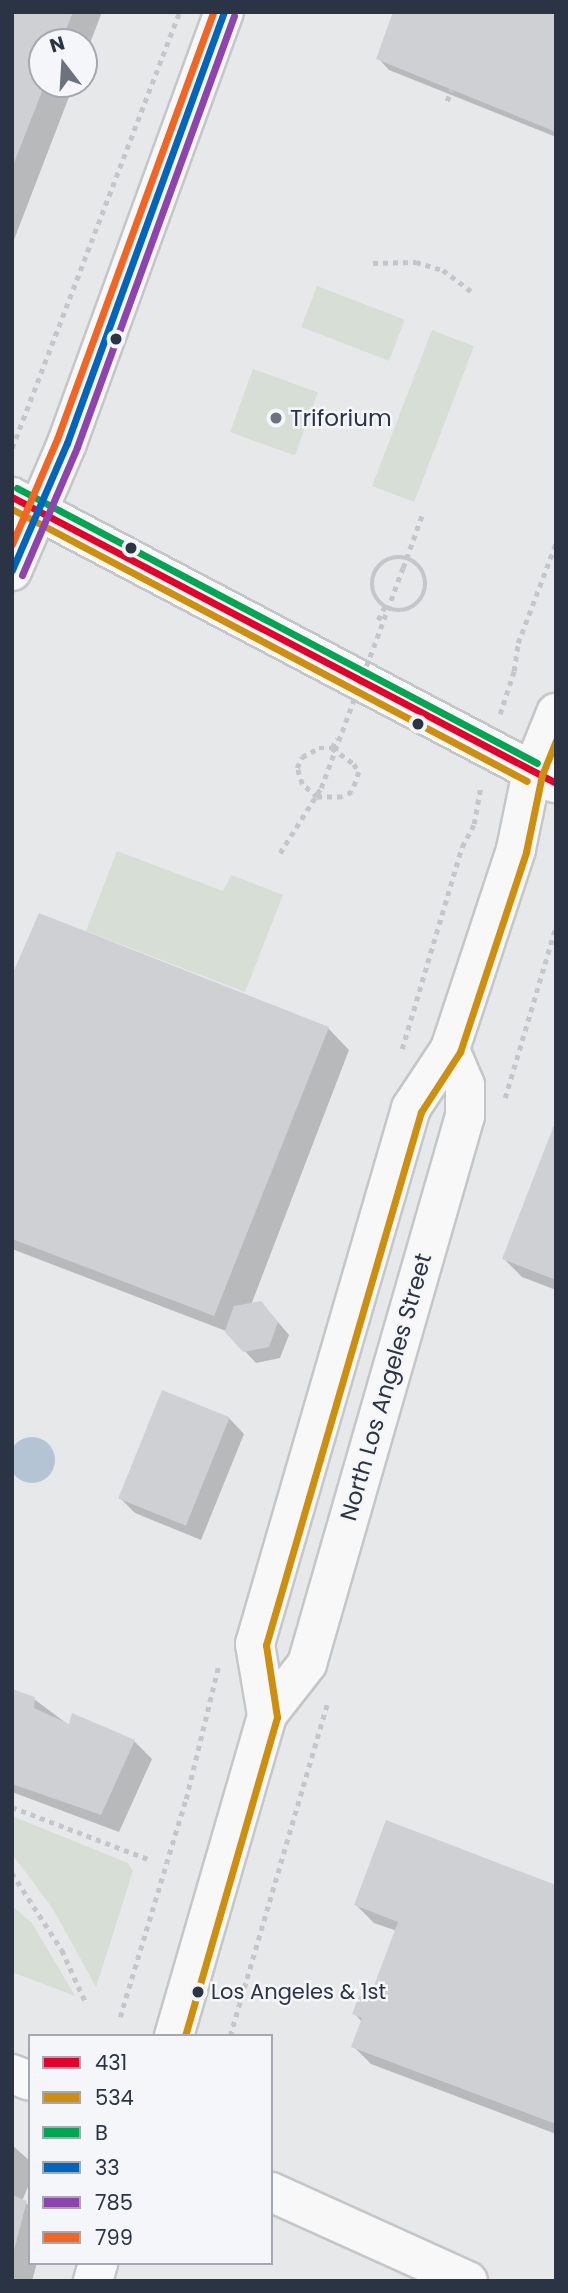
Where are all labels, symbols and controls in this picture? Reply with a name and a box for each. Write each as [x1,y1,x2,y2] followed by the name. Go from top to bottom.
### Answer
[28,28,98,98] north arrow
[47,29,68,59] text: N
[109,332,123,346] unlabelled marker
[290,404,392,432] place label: Triforium
[268,410,284,426] marker: Triforium
[124,541,138,555] unlabelled marker
[411,717,425,731] unlabelled marker
[335,1250,437,1524] street label: North Los Angeles Street
[211,1979,386,2005] place label: Los Angeles & 1st
[191,1985,205,1999] marker: Los Angeles & 1st
[28,2034,273,2265] legend
[95,2048,127,2077] text: 431
[95,2083,134,2112] text: 534
[95,2118,108,2147] text: B
[95,2153,120,2182] text: 33
[95,2188,133,2217] text: 785
[95,2223,133,2252] text: 799

